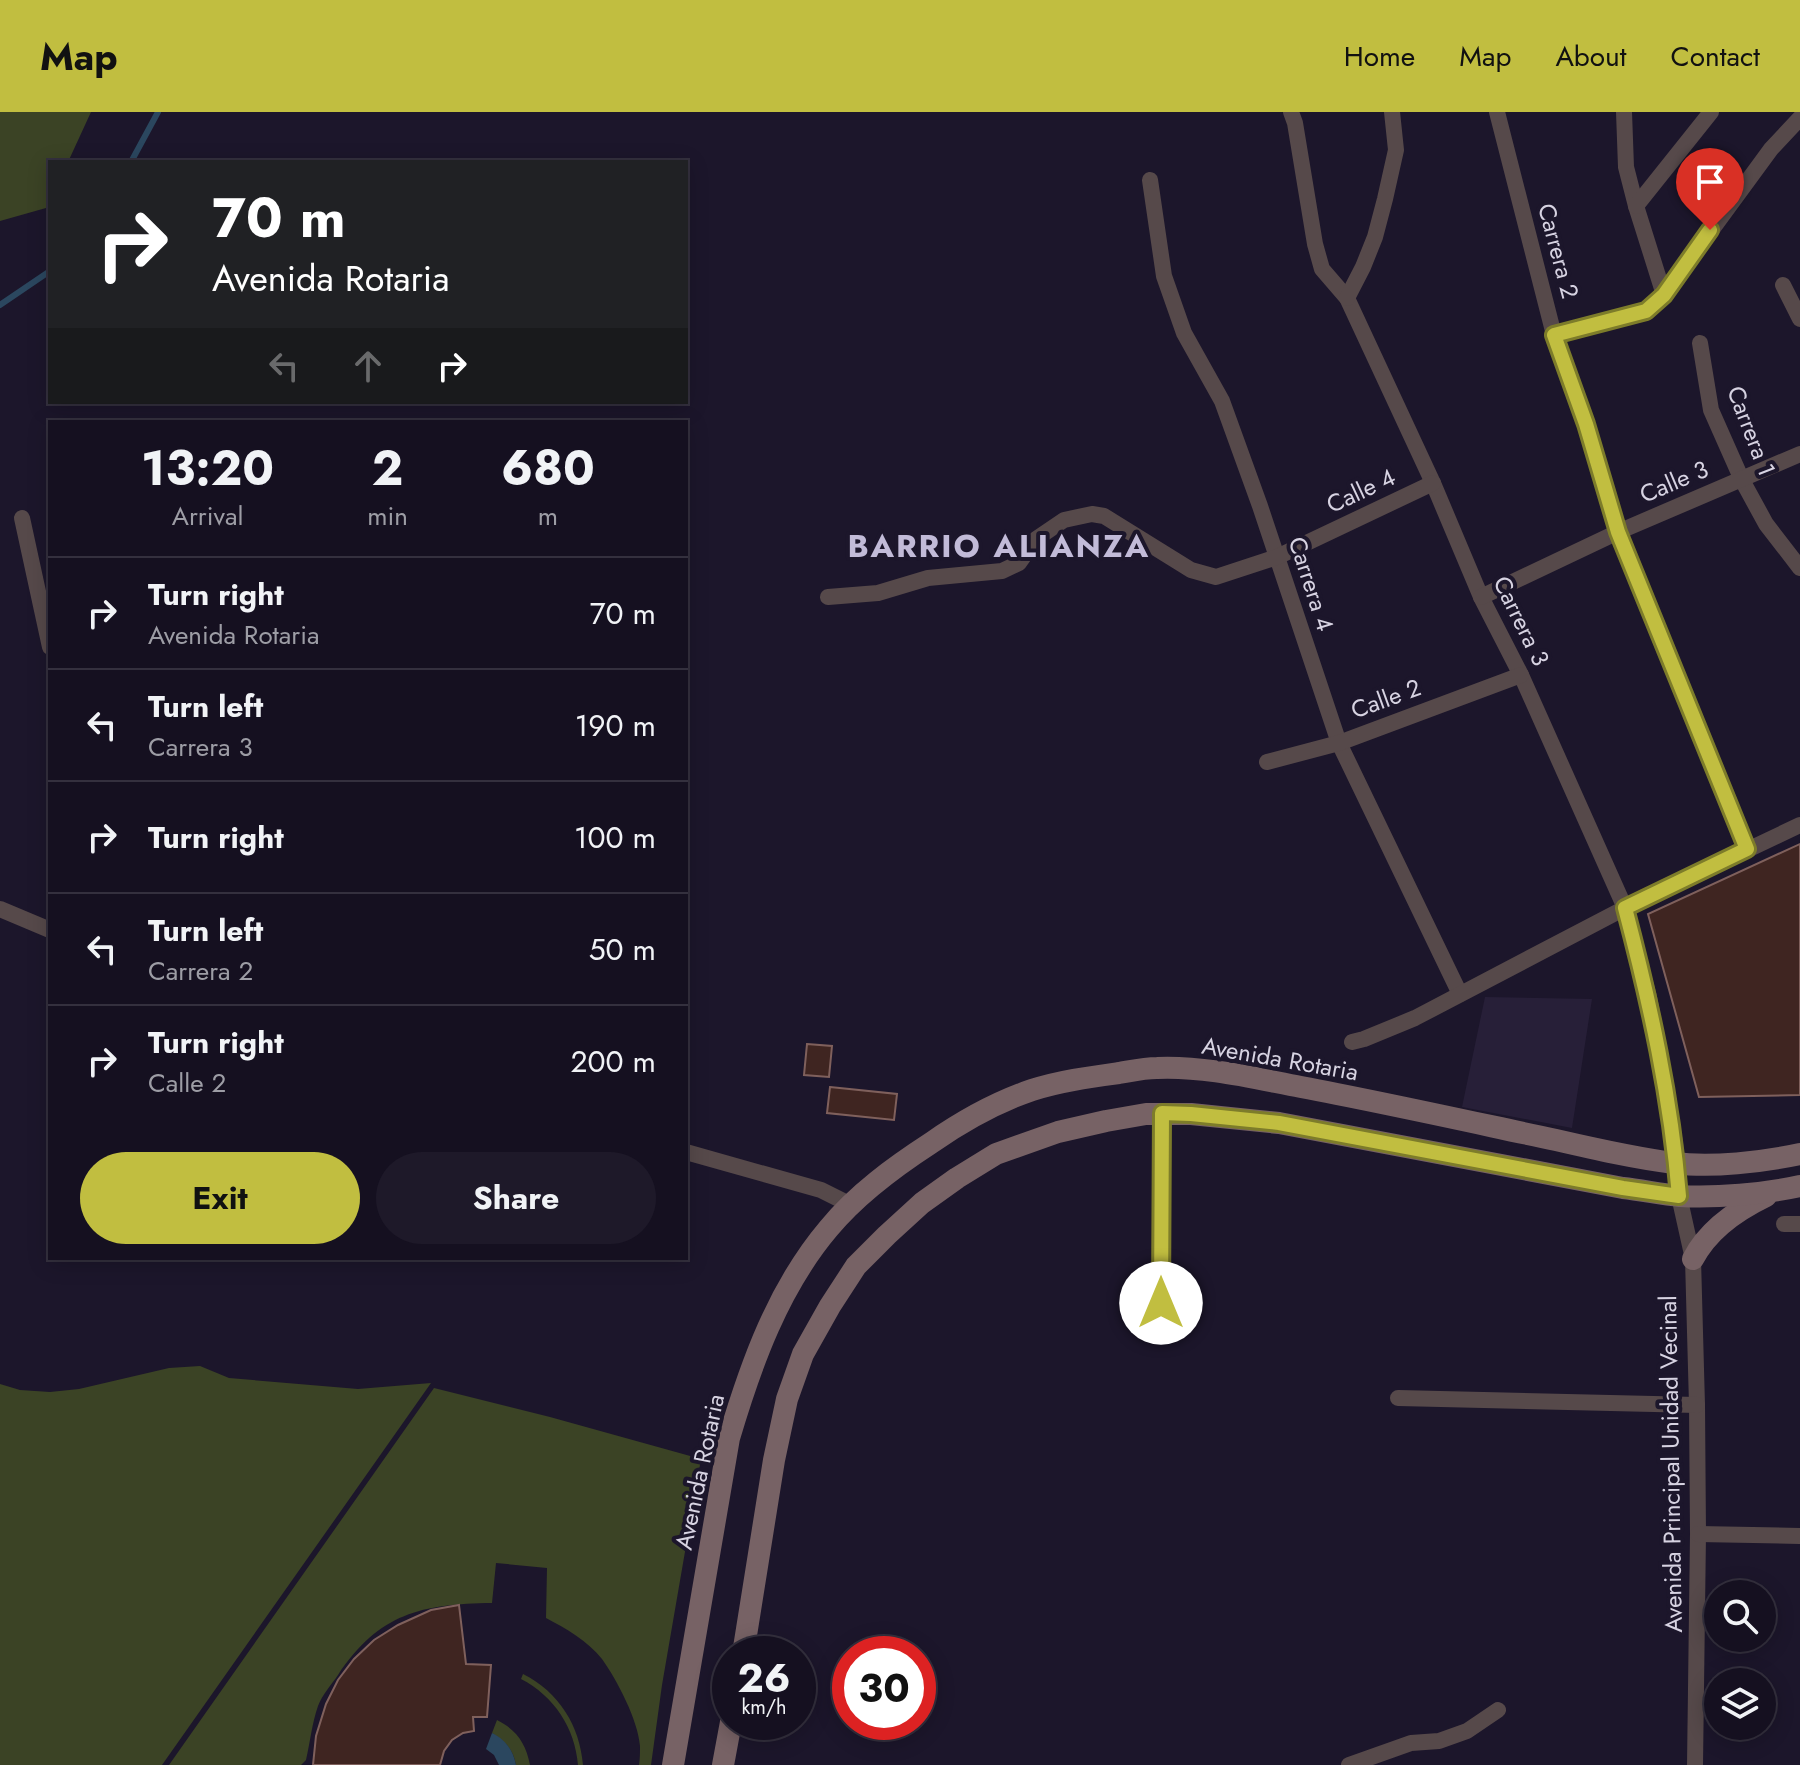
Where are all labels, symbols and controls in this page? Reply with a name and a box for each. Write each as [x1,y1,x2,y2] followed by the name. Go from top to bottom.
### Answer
[40,29,118,84] text: Map
[1344,36,1415,77] text: Home
[1459,36,1511,77] text: Map
[1555,36,1627,77] text: About
[1671,36,1760,77] text: Contact
[1676,148,1744,230] pin
[1688,160,1732,204] icon: arrive
[212,177,346,258] text: 70 m
[80,192,184,296] icon: right
[1529,199,1588,302] street label: Carrera 2
[212,252,450,304] text: Avenida Rotaria
[262,344,306,388] icon: left
[346,344,390,388] icon: ahead
[430,344,474,388] icon: right
[1718,381,1785,481] street label: Carrera 1
[141,434,274,503] text: 13:20
[372,434,403,503] text: 2
[501,434,595,503] text: 680
[1634,451,1714,512] street label: Calle 3
[1321,459,1401,522] street label: Calle 4
[172,497,243,535] text: Arrival
[367,497,408,535] text: min
[538,497,558,535] text: m
[848,523,1150,569] district label: BARRIO ALIANZA
[1280,532,1343,636] street label: Carrera 4
[1485,570,1558,672] street label: Carrera 3
[148,573,284,616] text: Turn right
[80,591,124,635] icon: right
[590,592,656,635] text: 70 m
[148,616,320,654] text: Avenida Rotaria
[1346,670,1426,727] street label: Calle 2
[148,685,263,728] text: Turn left
[80,703,124,747] icon: left
[575,704,656,747] text: 190 m
[148,728,253,766] text: Carrera 3
[80,815,124,859] icon: right
[148,816,284,859] text: Turn right
[574,816,656,859] text: 100 m
[148,909,263,952] text: Turn left
[80,927,124,971] icon: left
[589,928,656,971] text: 50 m
[148,952,253,990] text: Carrera 2
[148,1021,284,1064] text: Turn right
[1199,1028,1361,1089] street label: Avenida Rotaria
[80,1039,124,1083] icon: right
[571,1040,656,1083] text: 200 m
[148,1064,226,1102] text: Calle 2
[80,1152,360,1244] button: Exit
[376,1152,656,1244] button: Share
[1119,1261,1203,1345] position arrow
[1650,1295,1691,1633] street label: Avenida Principal Unidad Vecinal
[666,1391,733,1553] street label: Avenida Rotaria
[1704,1580,1776,1740] map controls
[1704,1580,1776,1652] button: search
[832,1636,936,1740] speed limit sign: 30
[738,1649,791,1707] text: 26
[1704,1668,1776,1740] button: layers
[741,1693,787,1722] text: km/h

